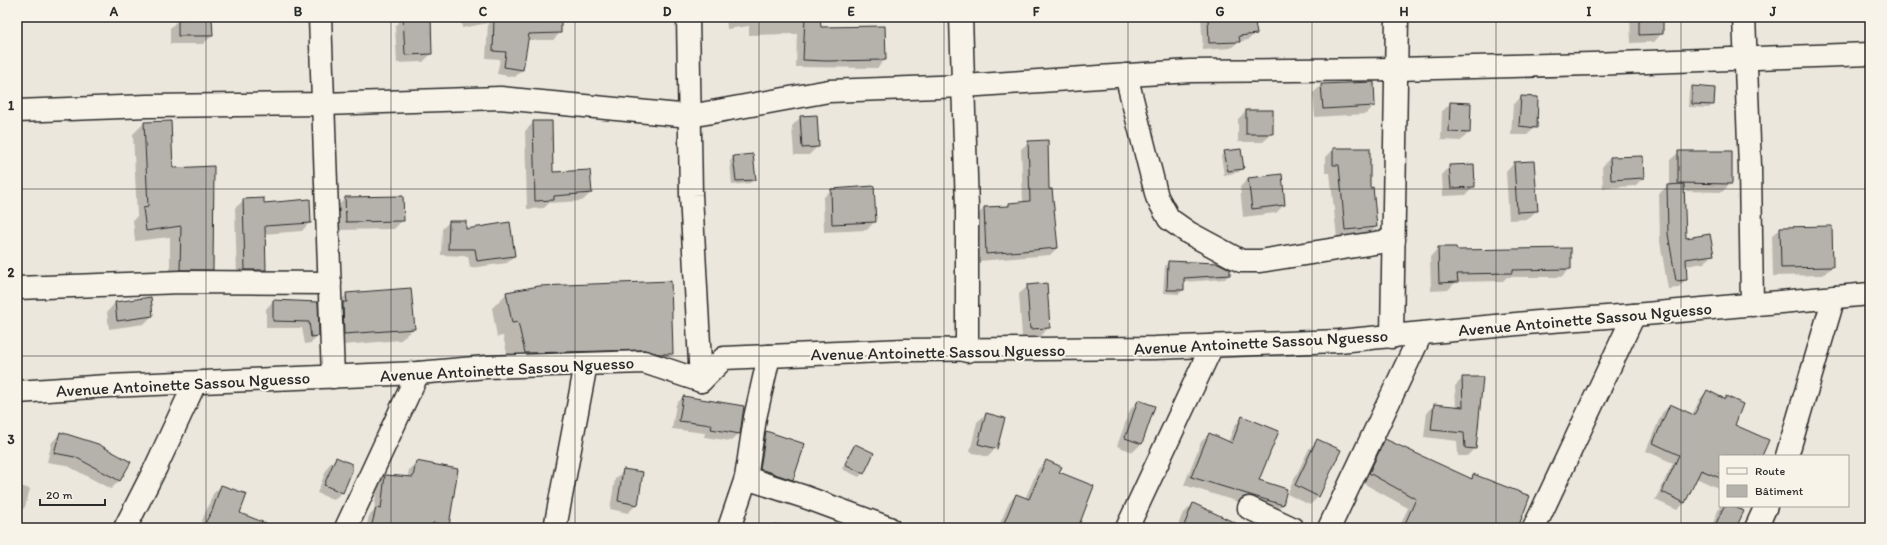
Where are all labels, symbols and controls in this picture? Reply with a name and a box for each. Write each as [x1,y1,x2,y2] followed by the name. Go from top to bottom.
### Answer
[109,4,119,19] text: A
[294,4,303,19] text: B
[479,4,488,19] text: C
[663,4,672,19] text: D
[847,4,855,19] text: E
[1033,4,1040,19] text: F
[1216,4,1225,19] text: G
[1400,4,1409,19] text: H
[1587,4,1592,19] text: I
[1769,4,1777,19] text: J
[8,98,14,113] text: 1
[8,265,15,280] text: 2
[1457,298,1713,340] street label: Avenue Antoinette Sassou Nguesso
[1133,325,1389,359] street label: Avenue Antoinette Sassou Nguesso
[811,340,1065,364] street label: Avenue Antoinette Sassou Nguesso
[379,352,635,386] street label: Avenue Antoinette Sassou Nguesso
[55,367,311,401] street label: Avenue Antoinette Sassou Nguesso
[7,432,15,447] text: 3
[1719,455,1849,507] legend
[1755,464,1785,478] text: Route
[40,481,105,507] scale bar
[1755,484,1804,498] text: Bâtiment
[46,488,73,502] text: 20 m

